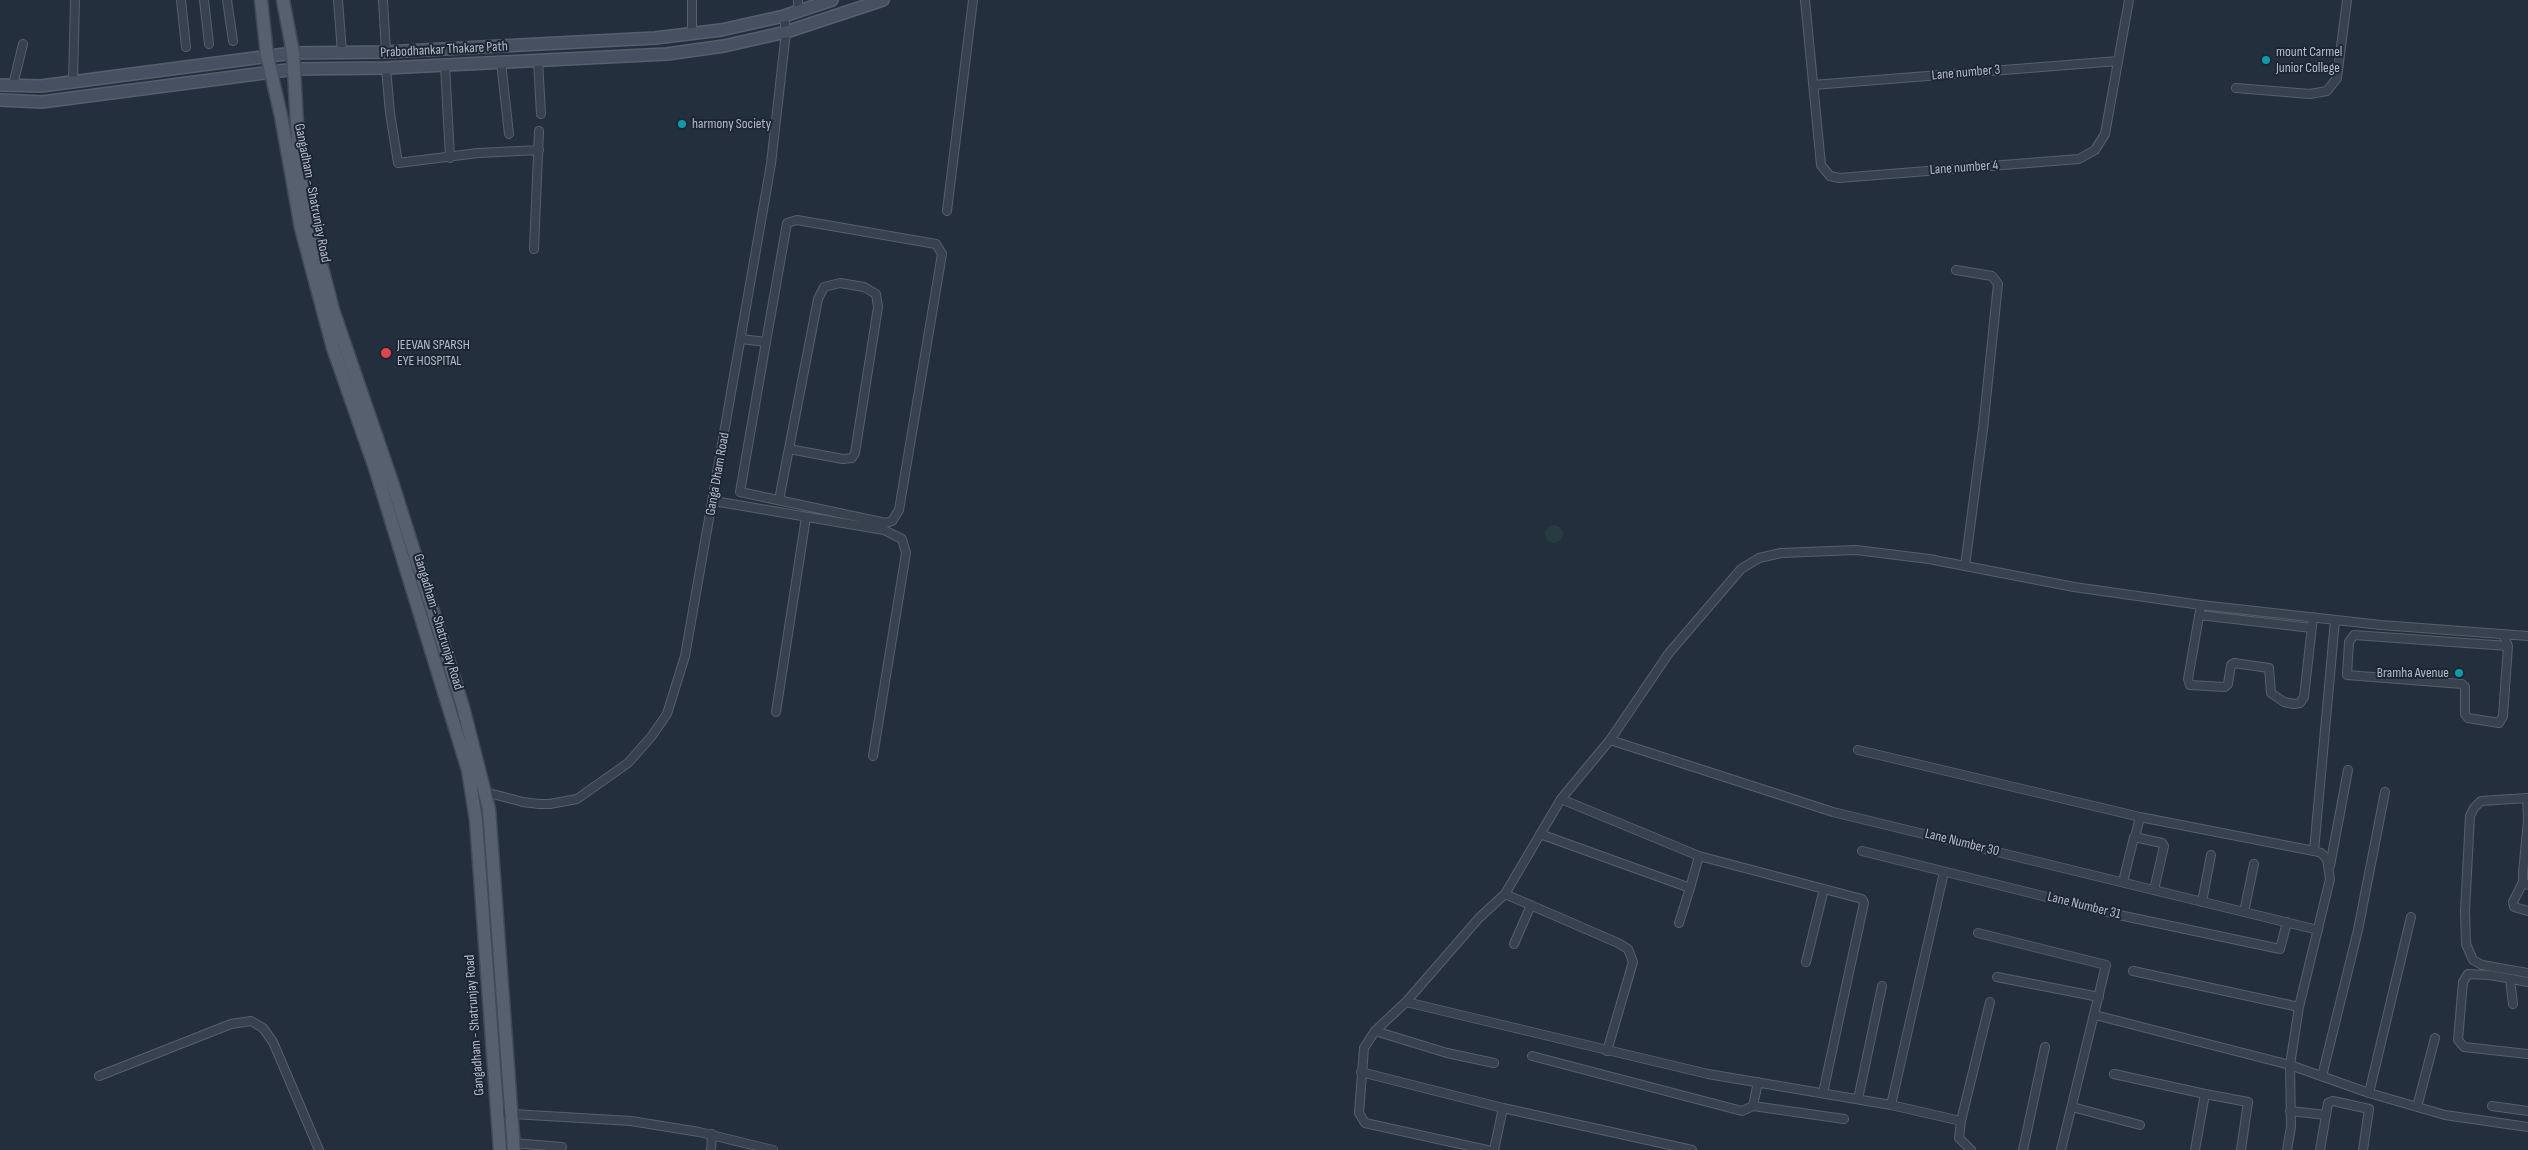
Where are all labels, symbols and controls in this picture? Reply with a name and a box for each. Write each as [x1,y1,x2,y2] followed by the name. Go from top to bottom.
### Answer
[380,38,508,62] street label: Prabodhankar Thakare Path
[2276,44,2342,76] place label: mount Carmel Junior College
[2260,54,2272,66] marker: mount Carmel Junior College
[1931,62,2001,84] street label: Lane number 3
[692,116,771,132] place label: harmony Society
[676,118,688,130] marker: harmony Society
[290,122,334,264] street label: Gangadham - Shatrunjay Road
[1929,157,1999,179] street label: Lane number 4
[397,337,470,370] place label: JEEVAN SPARSH EYE HOSPITAL
[379,346,393,360] marker: JEEVAN SPARSH EYE HOSPITAL
[702,431,734,517] street label: Ganga Dham Road
[409,552,467,692] street label: Gangadham - Shatrunjay Road
[2377,665,2449,681] place label: Bramha Avenue
[2453,667,2465,679] marker: Bramha Avenue
[1923,826,2001,860] street label: Lane Number 30
[2046,889,2122,923] street label: Lane Number 31
[462,954,488,1096] street label: Gangadham - Shatrunjay Road

